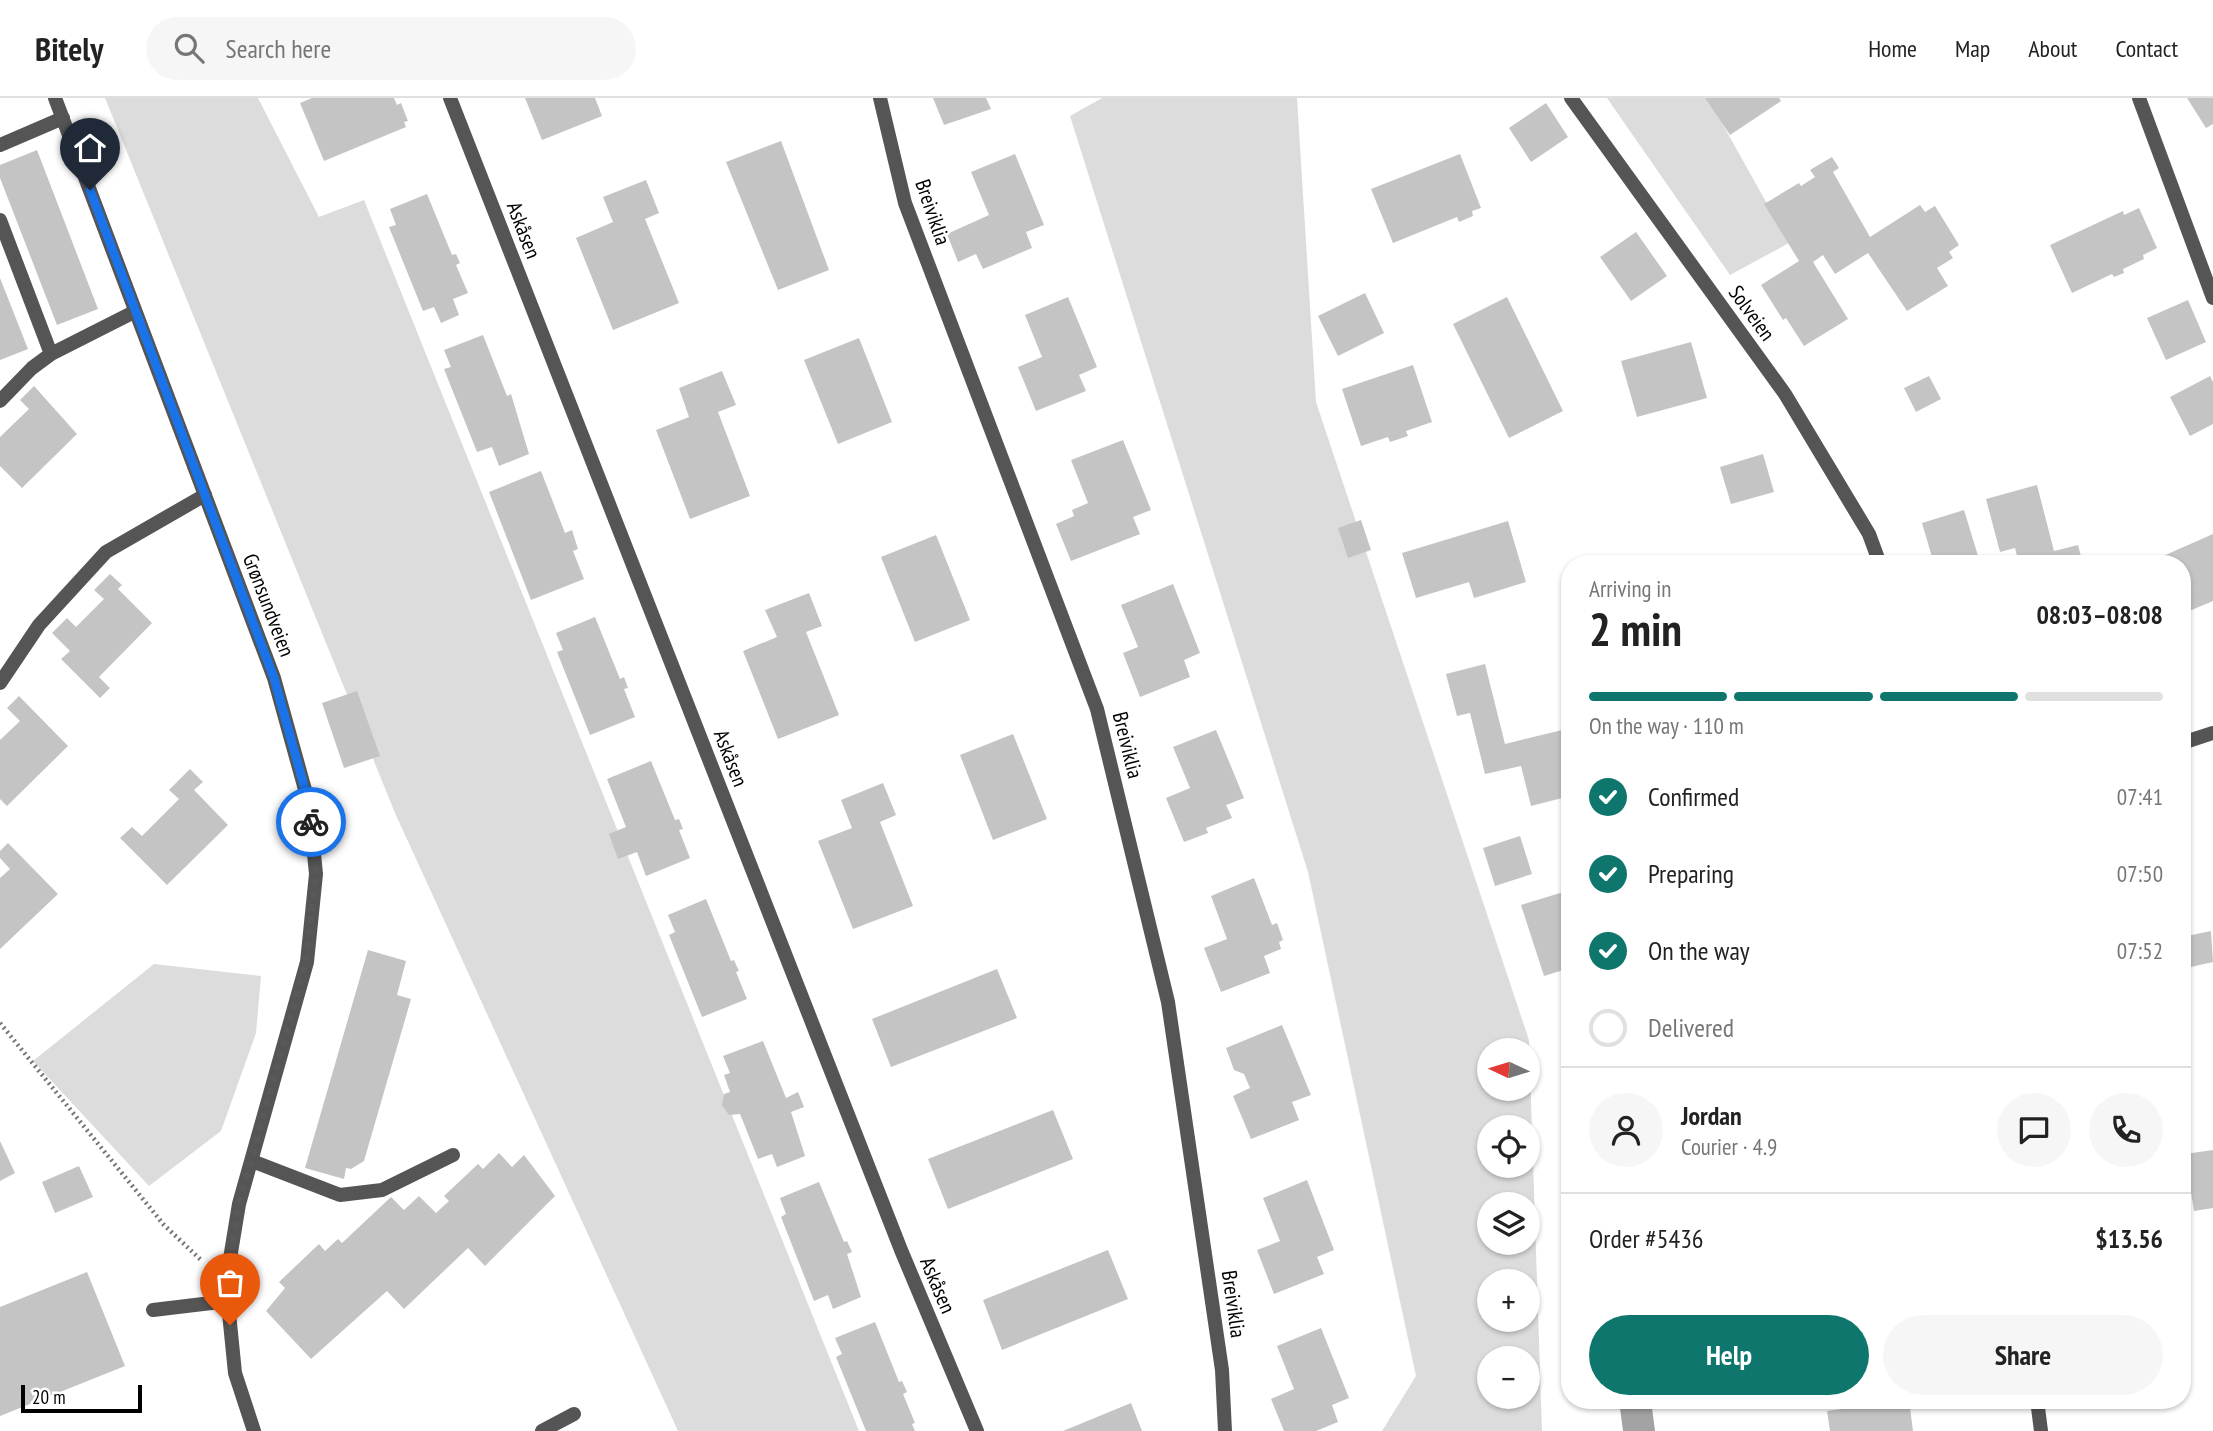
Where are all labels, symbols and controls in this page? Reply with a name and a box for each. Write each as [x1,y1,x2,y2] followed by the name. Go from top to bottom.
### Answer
[146,17,636,80] search box
[35,27,104,70] text: Bitely
[170,29,208,67] icon: search
[226,32,331,65] text: Search here
[1868,33,1917,64] text: Home
[1955,33,1990,64] text: Map
[2028,33,2077,64] text: About
[2115,33,2178,64] text: Contact
[60,118,120,190] pin
[71,129,109,167] icon: home
[909,176,957,248] street label: Breiviklia
[501,198,547,262] street label: Askåsen
[1723,280,1781,346] street label: Solveien
[237,550,301,660] street label: Grønsundveien
[1589,574,1671,603] text: Arriving in
[2036,598,2163,631] text: 08:03–08:08
[1589,599,1682,659] text: 2 min
[1107,709,1149,781] street label: Breiviklia
[1589,711,1744,740] text: On the way · 110 m
[708,726,754,790] street label: Askåsen
[1589,778,1627,816] icon: check
[1648,780,1739,813] text: Confirmed
[2117,782,2163,811] text: 07:41
[276,787,346,857] courier
[292,803,330,841] icon: bike
[1589,855,1627,893] icon: check
[1648,857,1734,890] text: Preparing
[2117,859,2163,888] text: 07:50
[1589,932,1627,970] icon: check
[1648,934,1750,967] text: On the way
[2117,936,2163,965] text: 07:52
[1648,1011,1734,1044] text: Delivered
[1477,1038,1540,1101] north arrow
[1477,1038,1540,1409] map controls
[1589,1093,1663,1167] button: person
[1997,1093,2071,1167] button: chat
[2089,1093,2163,1167] button: phone
[1681,1099,1742,1132] text: Jordan
[1477,1115,1540,1178] button: locate
[1681,1132,1777,1161] text: Courier · 4.9
[1477,1192,1540,1255] button: layers
[1589,1222,1704,1255] text: Order #5436
[2095,1222,2163,1255] text: $13.56
[200,1253,260,1325] pin
[914,1253,962,1317] street label: Askåsen
[211,1264,249,1302] icon: bag
[1216,1269,1252,1339] street label: Breiviklia
[1477,1269,1540,1332] button: +
[1589,1315,1869,1395] button: Help
[1883,1315,2163,1395] button: Share
[1477,1346,1540,1409] button: −
[21,1382,142,1414] scale bar
[32,1385,66,1409] text: 20 m

